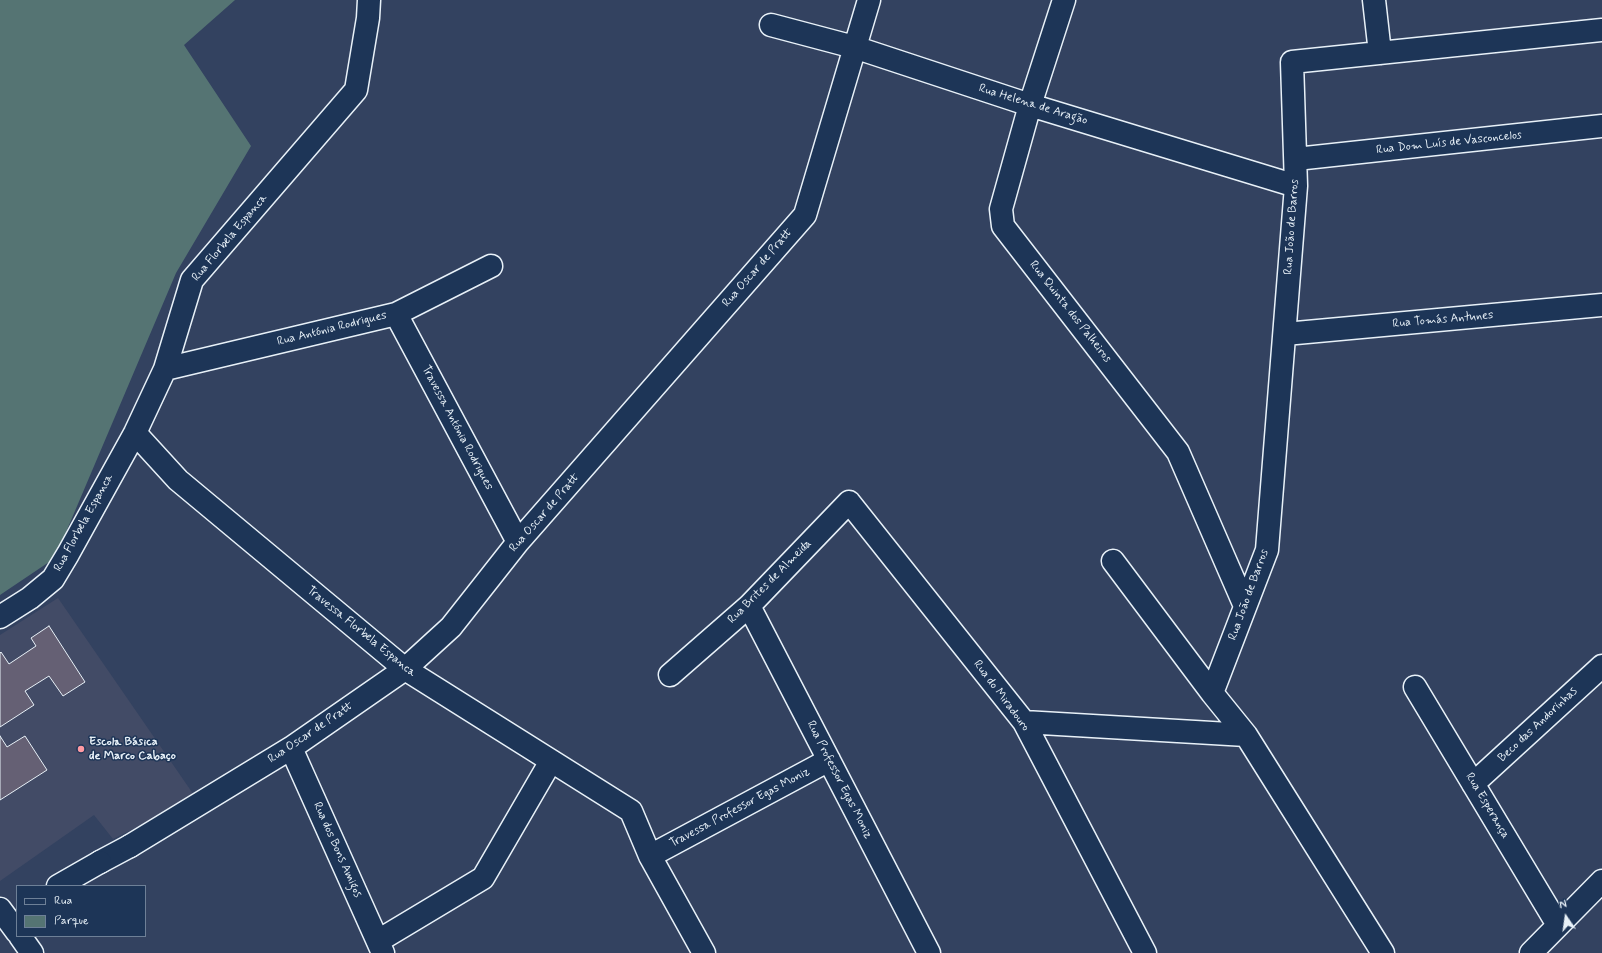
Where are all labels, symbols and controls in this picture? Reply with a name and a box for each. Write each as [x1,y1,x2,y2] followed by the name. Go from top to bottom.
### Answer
[977,82,1089,128] street label: Rua Helena de Aragão
[1375,128,1523,158] street label: Rua Dom Luís de Vasconcelos
[1281,179,1303,275] street label: Rua João de Barros
[189,191,271,285] street label: Rua Florbela Espanca
[720,226,796,310] street label: Rua Oscar de Pratt
[1026,258,1114,366] street label: Rua Quinta dos Palheiros
[276,308,388,350] street label: Rua Antónia Rodrigues
[1392,308,1494,332] street label: Rua Tomás Antunes
[418,363,496,493] street label: Travessa Antónia Rodrigues
[507,471,583,555] street label: Rua Oscar de Pratt
[51,472,117,574] street label: Rua Florbela Espanca
[725,537,815,627] street label: Rua Brites de Almeida
[1226,548,1272,642] street label: Rua João de Barros
[304,584,418,680] street label: Travessa Florbela Espanca
[970,658,1032,734] street label: Rua do Miradouro
[1495,684,1581,766] street label: Beco das Andorinhas
[266,699,356,767] street label: Rua Oscar de Pratt
[803,719,875,841] street label: Rua Professor Egas Moniz
[89,735,176,763] place label: Escola Básica de Marco Cabaço
[76,744,86,754] marker: Escola Básica de Marco Cabaço
[667,765,813,851] street label: Travessa Professor Egas Moniz
[1462,771,1512,841] street label: Rua Esperança
[309,800,365,900] street label: Rua dos Bons Amigos
[16,885,146,937] legend
[54,893,72,909] text: Rua
[1546,897,1586,937] north arrow
[1558,898,1568,913] text: N
[54,913,89,929] text: Parque

